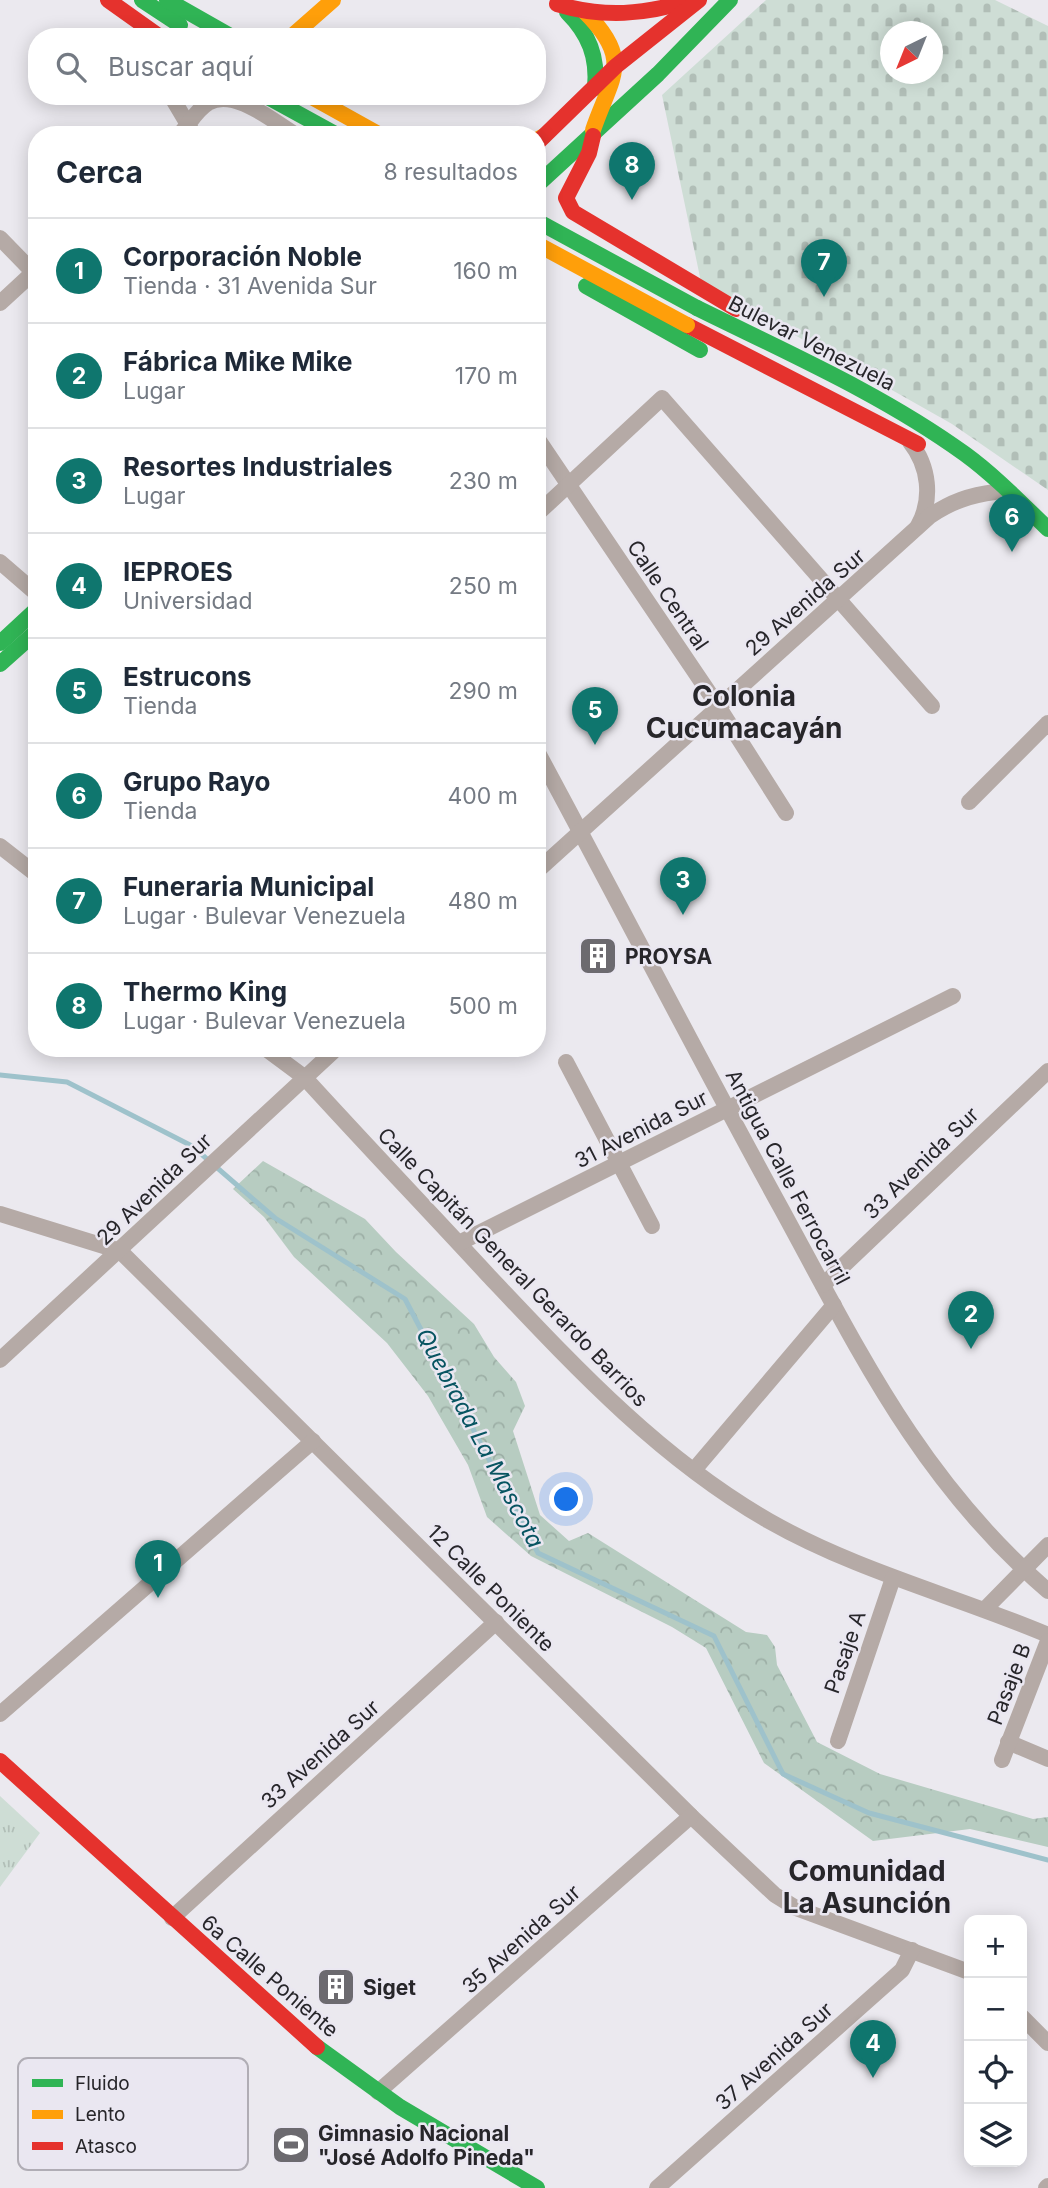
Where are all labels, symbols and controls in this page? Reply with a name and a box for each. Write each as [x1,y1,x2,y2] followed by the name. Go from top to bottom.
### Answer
[880,21,943,84] north arrow
[28,28,546,105] search box
[52,48,90,86] icon: search
[108,51,253,82] text: Buscar aquí
[609,142,655,200] pin: 8
[56,154,143,190] text: Cerca
[383,158,518,186] text: 8 resultados
[801,239,847,297] pin: 7
[123,241,362,272] text: Corporación Noble
[74,257,84,285] text: 1
[453,257,518,285] text: 160 m
[123,272,377,300] text: Tienda · 31 Avenida Sur
[725,290,899,396] street label: Bulevar Venezuela
[123,346,353,377] text: Fábrica Mike Mike
[72,362,86,390] text: 2
[455,362,518,390] text: 170 m
[123,377,185,405] text: Lugar
[123,451,392,482] text: Resortes Industriales
[72,467,86,495] text: 3
[449,467,518,495] text: 230 m
[123,482,185,510] text: Lugar
[989,494,1035,552] pin: 6
[622,535,714,655] street label: Calle Central
[740,543,870,661] street label: 29 Avenida Sur
[123,556,233,587] text: IEPROES
[71,572,87,600] text: 4
[449,572,518,600] text: 250 m
[123,587,253,615] text: Universidad
[123,661,252,692] text: Estrucons
[72,677,86,705] text: 5
[449,677,518,705] text: 290 m
[646,679,842,745] district label: Colonia Cucumacayán
[572,687,618,745] pin: 5
[123,692,197,720] text: Tienda
[123,766,271,797] text: Grupo Rayo
[72,782,86,810] text: 6
[448,782,518,810] text: 400 m
[123,797,197,825] text: Tienda
[660,857,706,915] pin: 3
[123,871,374,902] text: Funeraria Municipal
[72,887,86,915] text: 7
[448,887,518,915] text: 480 m
[123,902,406,930] text: Lugar · Bulevar Venezuela
[577,935,619,977] building icon: PROYSA
[625,944,712,969] place label: PROYSA
[123,976,287,1007] text: Thermo King
[72,992,86,1020] text: 8
[448,992,518,1020] text: 500 m
[123,1007,406,1035] text: Lugar · Bulevar Venezuela
[721,1065,855,1289] street label: Antigua Calle Ferrocarril
[570,1085,712,1173] street label: 31 Avenida Sur
[858,1102,984,1224] street label: 33 Avenida Sur
[373,1122,653,1412] street label: Calle Capitán General Gerardo Barrios
[91,1128,217,1250] street label: 29 Avenida Sur
[948,1291,994,1349] pin: 2
[410,1323,550,1553] water label: Quebrada La Mascota
[549,1482,583,1516] your location
[422,1519,560,1657] street label: 12 Calle Poniente
[135,1540,181,1598] pin: 1
[819,1607,871,1697] street label: Pasaje A
[982,1640,1036,1728] street label: Pasaje B
[256,1694,384,1814] street label: 33 Avenida Sur
[783,1854,951,1920] district label: Comunidad La Asunción
[457,1879,585,1999] street label: 35 Avenida Sur
[196,1910,344,2042] street label: 6a Calle Poniente
[964,1915,1027,2167] map controls
[964,1915,1027,1978] button: +
[315,1966,357,2008] building icon: Siget
[363,1975,416,2000] place label: Siget
[964,1978,1027,2041] button: −
[710,1997,838,2115] street label: 37 Avenida Sur
[850,2020,896,2078] pin: 4
[964,2041,1027,2104] button: locate
[18,2058,248,2170] legend
[75,2072,130,2095] text: Fluido
[75,2103,125,2126] text: Lento
[964,2104,1027,2167] button: layers
[318,2121,535,2170] place label: Gimnasio Nacional "José Adolfo Pineda"
[270,2124,312,2166] sports icon: Gimnasio Nacional "José Adolfo Pineda"
[75,2135,137,2158] text: Atasco

